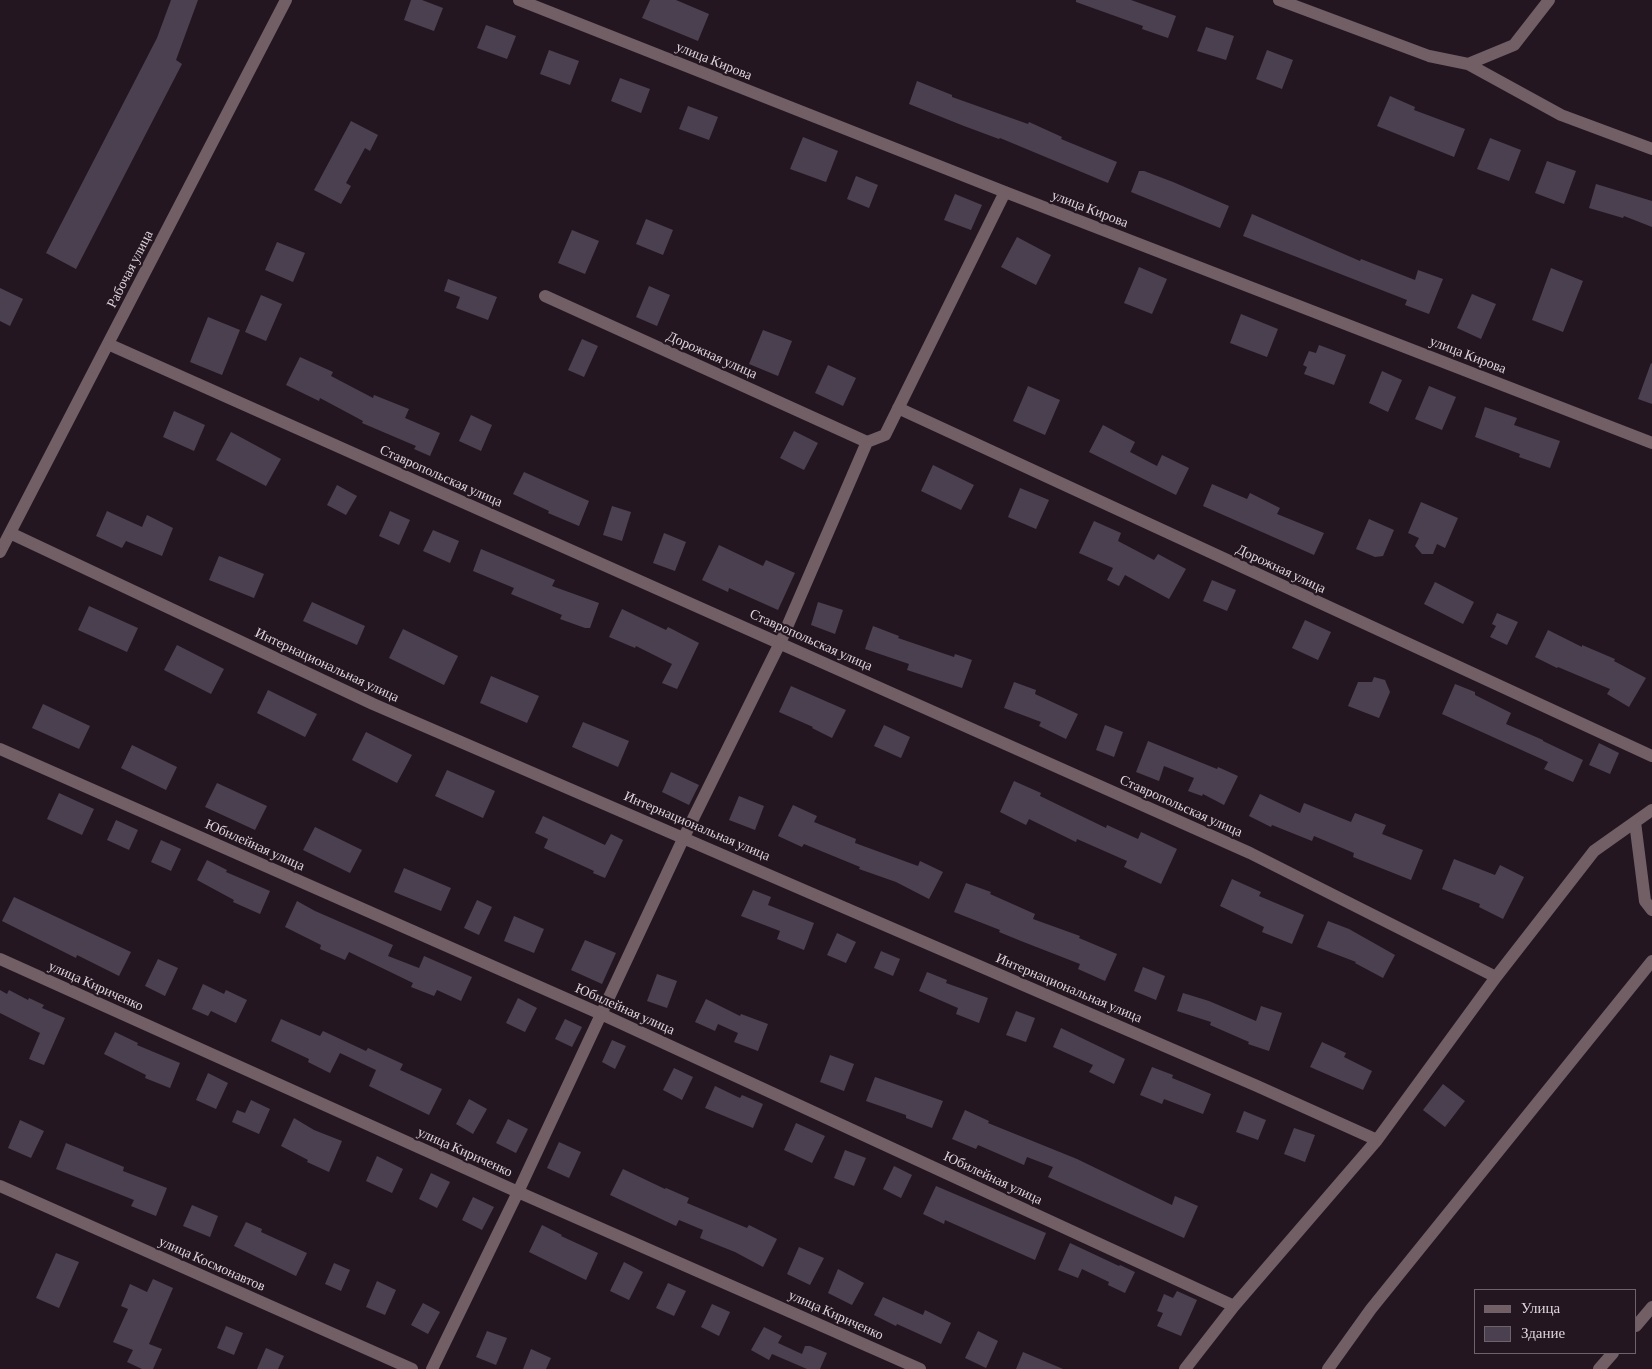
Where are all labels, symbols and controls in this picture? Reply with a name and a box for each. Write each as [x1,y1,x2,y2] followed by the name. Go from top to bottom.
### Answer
[673,38,755,84] street label: улица Кирова
[1049,187,1131,231] street label: улица Кирова
[103,227,157,311] street label: Рабочая улица
[664,328,760,382] street label: Дорожная улица
[1427,333,1509,377] street label: улица Кирова
[377,441,505,511] street label: Ставропольская улица
[1233,541,1329,597] street label: Дорожная улица
[747,605,875,675] street label: Ставропольская улица
[252,624,402,706] street label: Интернациональная улица
[1117,771,1245,841] street label: Ставропольская улица
[621,788,773,864] street label: Интернациональная улица
[203,816,307,874] street label: Юбилейная улица
[993,950,1145,1026] street label: Интернациональная улица
[46,958,146,1014] street label: улица Кириченко
[573,980,677,1038] street label: Юбилейная улица
[415,1124,515,1180] street label: улица Кириченко
[941,1148,1045,1208] street label: Юбилейная улица
[156,1233,268,1295] street label: улица Космонавтов
[786,1287,886,1343] street label: улица Кириченко
[1474,1289,1637,1354] legend
[1521,1300,1560,1316] text: Улица
[1521,1325,1565,1341] text: Здание

